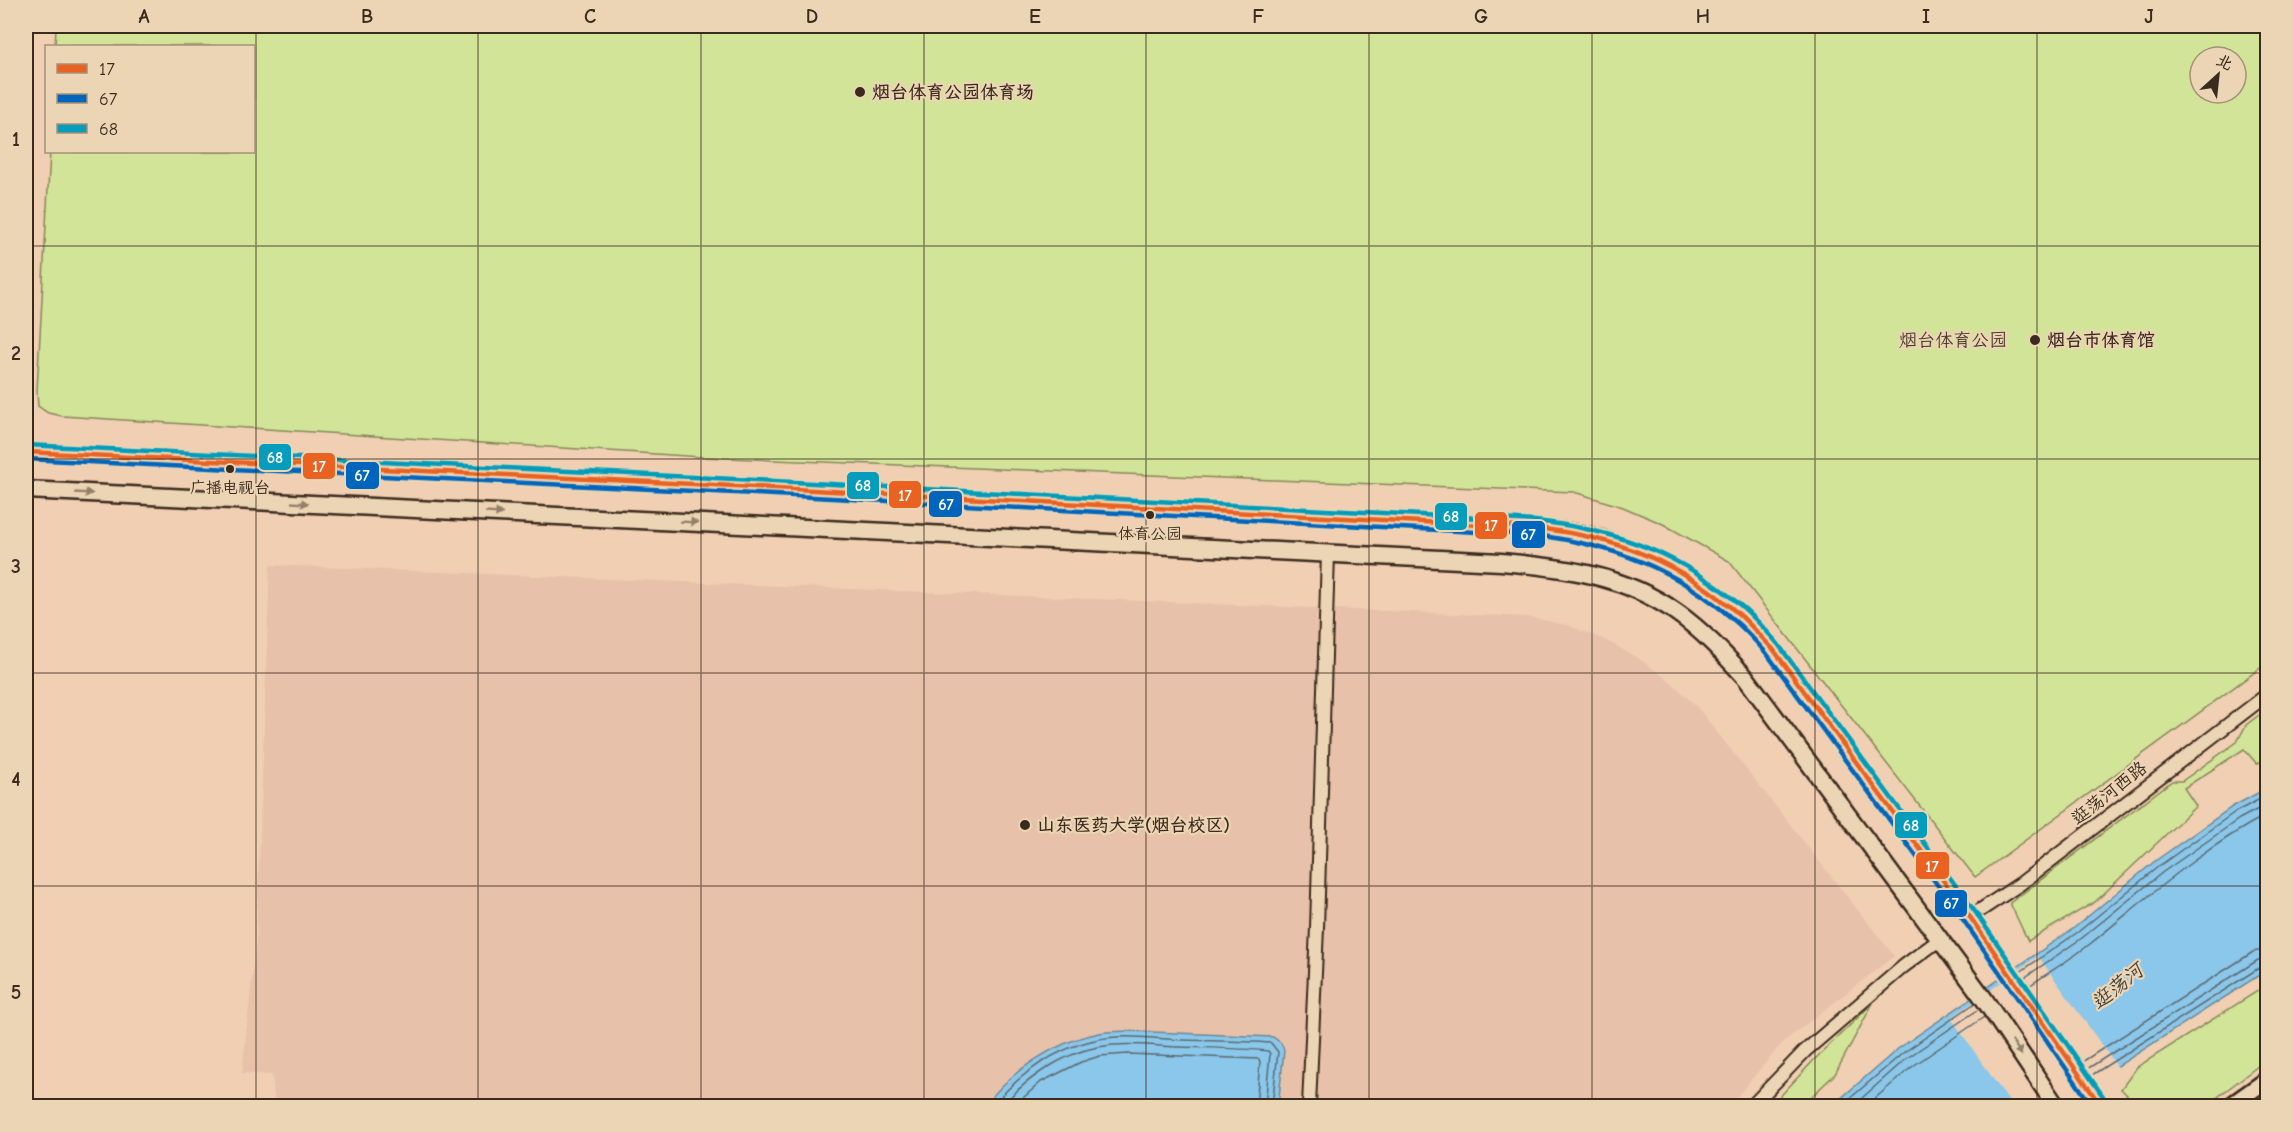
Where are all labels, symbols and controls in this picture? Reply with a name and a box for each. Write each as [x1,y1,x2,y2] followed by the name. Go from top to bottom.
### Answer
[138,5,150,28] text: A
[361,5,373,28] text: B
[584,5,596,28] text: C
[806,5,818,28] text: D
[1029,5,1041,28] text: E
[1252,5,1264,28] text: F
[1474,5,1488,28] text: G
[1696,5,1710,28] text: H
[1922,5,1930,28] text: I
[2144,5,2154,28] text: J
[45,45,255,153] legend
[2188,45,2248,105] north arrow
[2213,51,2236,74] text: 北
[99,59,115,80] text: 17
[872,82,1034,103] place label: 烟台体育公园体育场
[853,85,867,99] marker: 烟台体育公园体育场
[99,89,118,110] text: 67
[99,119,118,140] text: 68
[12,128,20,151] text: 1
[1899,330,2007,351] park label: 烟台体育公园
[2047,330,2155,351] place label: 烟台市体育馆
[2028,333,2042,347] marker: 烟台市体育馆
[11,342,21,365] text: 2
[258,443,292,471] line badge: 68
[267,449,283,467] text: 68
[302,452,336,480] line badge: 17
[312,458,327,476] text: 17
[345,461,380,490] line badge: 67
[224,463,236,475] marker: 广播电视台
[354,467,371,485] text: 67
[846,471,880,500] line badge: 68
[855,477,871,495] text: 68
[190,479,270,497] place label: 广播电视台
[888,480,922,509] line badge: 17
[898,487,913,505] text: 17
[74,488,93,497] one-way arrow
[928,490,963,518] line badge: 67
[938,496,955,514] text: 67
[290,499,309,508] one-way arrow
[1434,502,1468,531] line badge: 68
[485,508,504,517] one-way arrow
[1443,508,1459,526] text: 68
[1144,509,1156,521] marker: 体育公园
[1474,511,1508,540] line badge: 17
[1484,517,1499,535] text: 17
[680,518,699,527] one-way arrow
[1511,520,1546,549] line badge: 67
[1118,525,1182,543] place label: 体育公园
[1520,526,1537,544] text: 67
[11,555,21,578] text: 3
[2067,757,2151,829] street label: 逛荡河西路
[11,768,21,791] text: 4
[1894,811,1928,839] line badge: 68
[1037,815,1230,836] place label: 山东医药大学(烟台校区)
[1903,817,1919,835] text: 68
[1018,818,1032,832] marker: 山东医药大学(烟台校区)
[1915,851,1950,880] line badge: 17
[1925,858,1940,876] text: 17
[1934,889,1968,918] line badge: 67
[1943,895,1960,913] text: 67
[2087,957,2150,1014] water label: 逛荡河
[11,981,21,1004] text: 5
[2011,1039,2022,1056] one-way arrow

